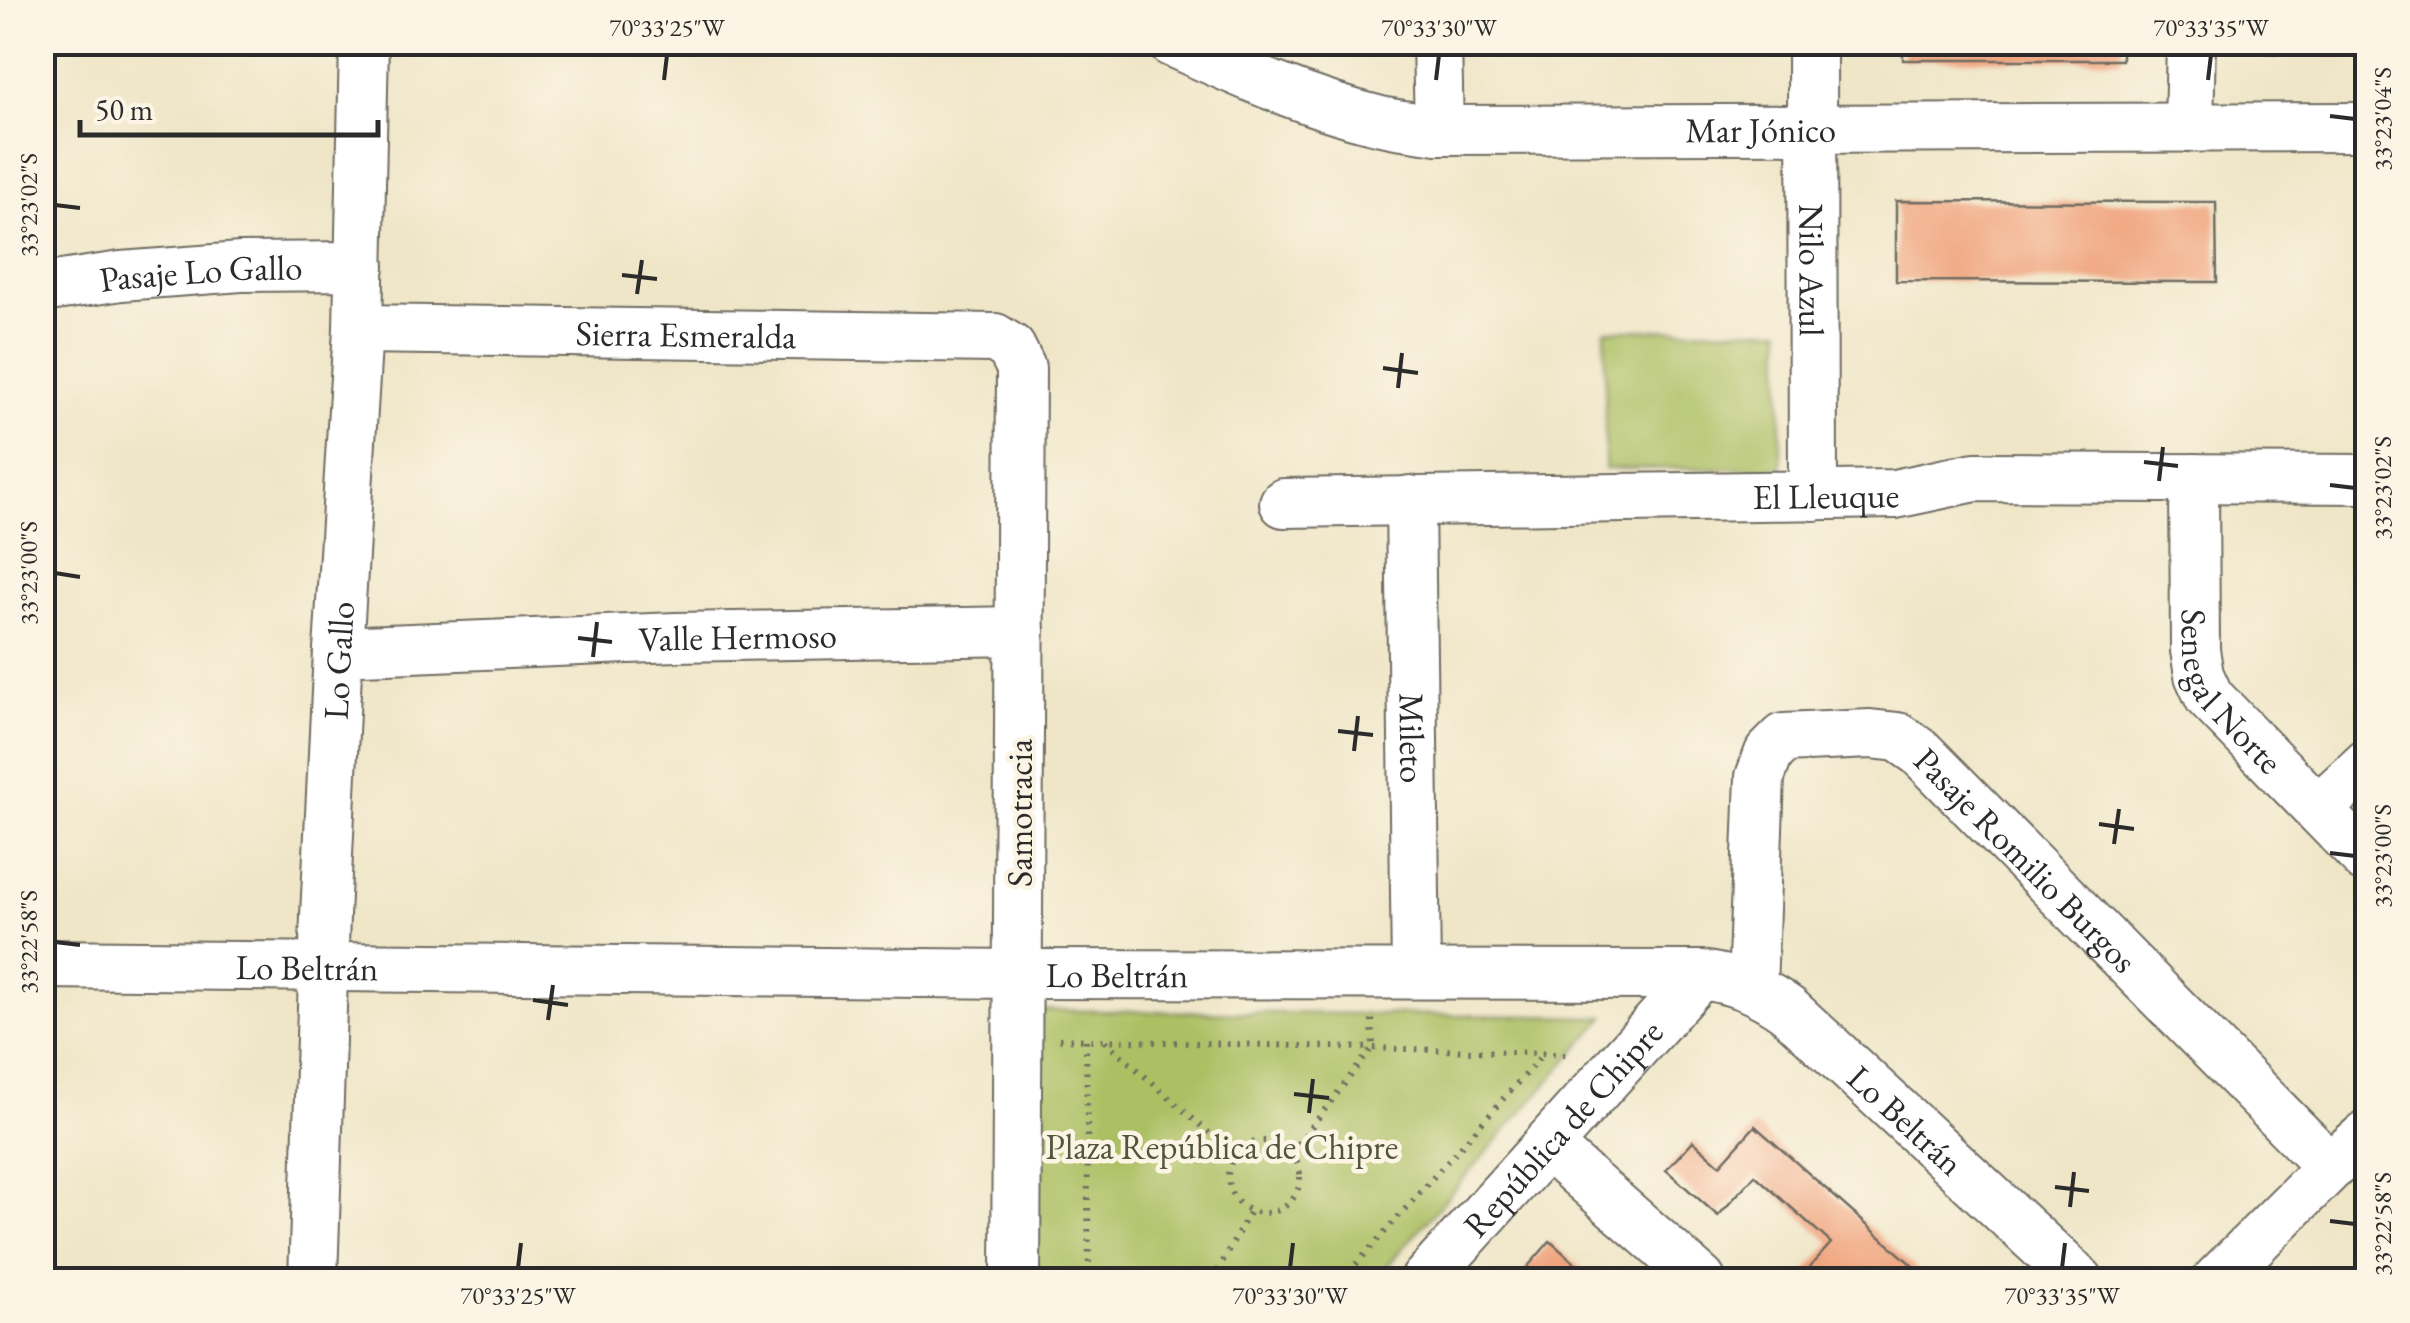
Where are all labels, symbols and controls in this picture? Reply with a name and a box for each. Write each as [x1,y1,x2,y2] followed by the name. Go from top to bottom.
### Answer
[609,11,726,43] text: 70°33'25"W
[1381,11,1498,43] text: 70°33'30"W
[2153,11,2270,43] text: 70°33'35"W
[2366,67,2398,171] text: 33°23'04"S
[80,75,378,137] scale bar
[95,90,153,129] text: 50 m
[1685,106,1836,152] street label: Mar Jónico
[12,153,44,257] text: 33°23'02"S
[1790,204,1835,336] street label: Nilo Azul
[96,244,303,301] street label: Pasaje Lo Gallo
[575,310,797,358] street label: Sierra Esmeralda
[2366,436,2398,540] text: 33°23'02"S
[1752,471,1900,519] street label: El Lleuque
[12,521,44,625] text: 33°23'00"S
[312,600,364,721] street label: Lo Gallo
[2172,609,2293,783] street label: Senegal Norte
[638,612,837,661] street label: Valle Hermoso
[1390,692,1436,784] street label: Mileto
[1905,737,2147,982] street label: Pasaje Romilio Burgos
[997,739,1042,887] street label: Samotracia
[2366,804,2398,908] text: 33°23'00"S
[12,890,44,994] text: 33°22'58"S
[235,943,378,990] street label: Lo Beltrán
[1046,952,1188,997] street label: Lo Beltrán
[1453,1010,1672,1246] street label: República de Chipre
[1839,1055,1974,1185] street label: Lo Beltrán
[1046,1124,1398,1169] park label: Plaza República de Chipre
[2366,1172,2398,1276] text: 33°22'58"S
[460,1279,577,1311] text: 70°33'25"W
[1232,1279,1349,1311] text: 70°33'30"W
[2004,1279,2121,1311] text: 70°33'35"W

